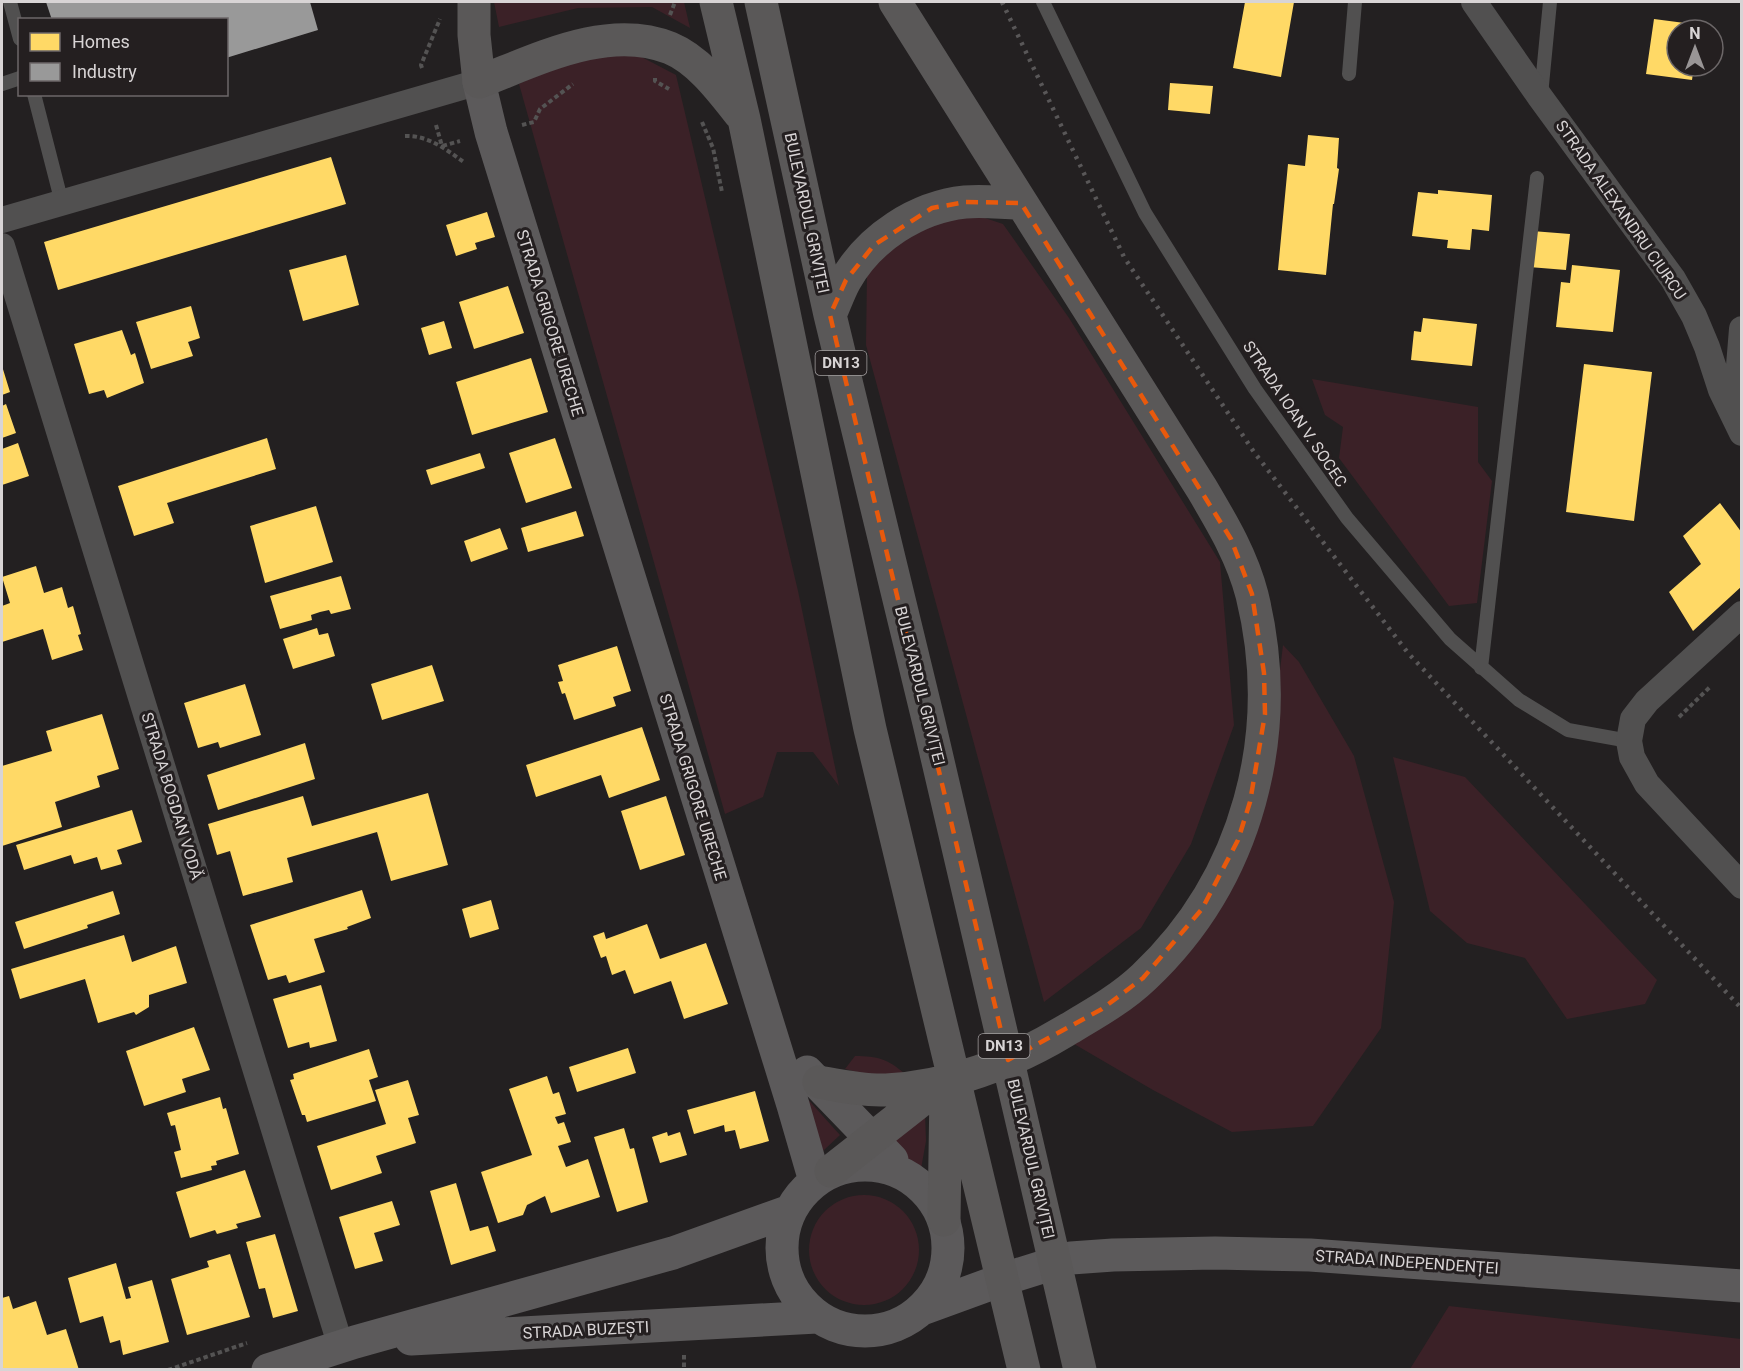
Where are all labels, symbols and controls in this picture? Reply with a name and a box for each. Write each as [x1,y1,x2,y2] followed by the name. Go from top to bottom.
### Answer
[18,18,228,96] legend
[1665,18,1725,78] north arrow
[1689,24,1701,43] text: N
[72,31,130,52] text: Homes
[72,61,137,82] text: Industry
[1552,117,1690,303] street label: STRADA ALEXANDRU CIURCU
[780,131,833,295] street label: BULEVARDUL GRIVIȚEI
[513,227,587,419] street label: STRADA GRIGORE URECHE
[1239,337,1351,491] street label: STRADA IOAN V. SOCEC
[816,351,866,375] road number: DN13
[890,604,949,768] street label: BULEVARDUL GRIVIȚEI
[656,691,730,883] street label: STRADA GRIGORE URECHE
[137,710,207,883] street label: STRADA BOGDAN VODĂ
[978,1034,1030,1058] road number: DN13
[1002,1077,1059,1241] street label: BULEVARDUL GRIVIȚEI
[1315,1246,1499,1279] street label: STRADA INDEPENDENȚEI
[522,1317,650,1344] street label: STRADA BUZEȘTI

